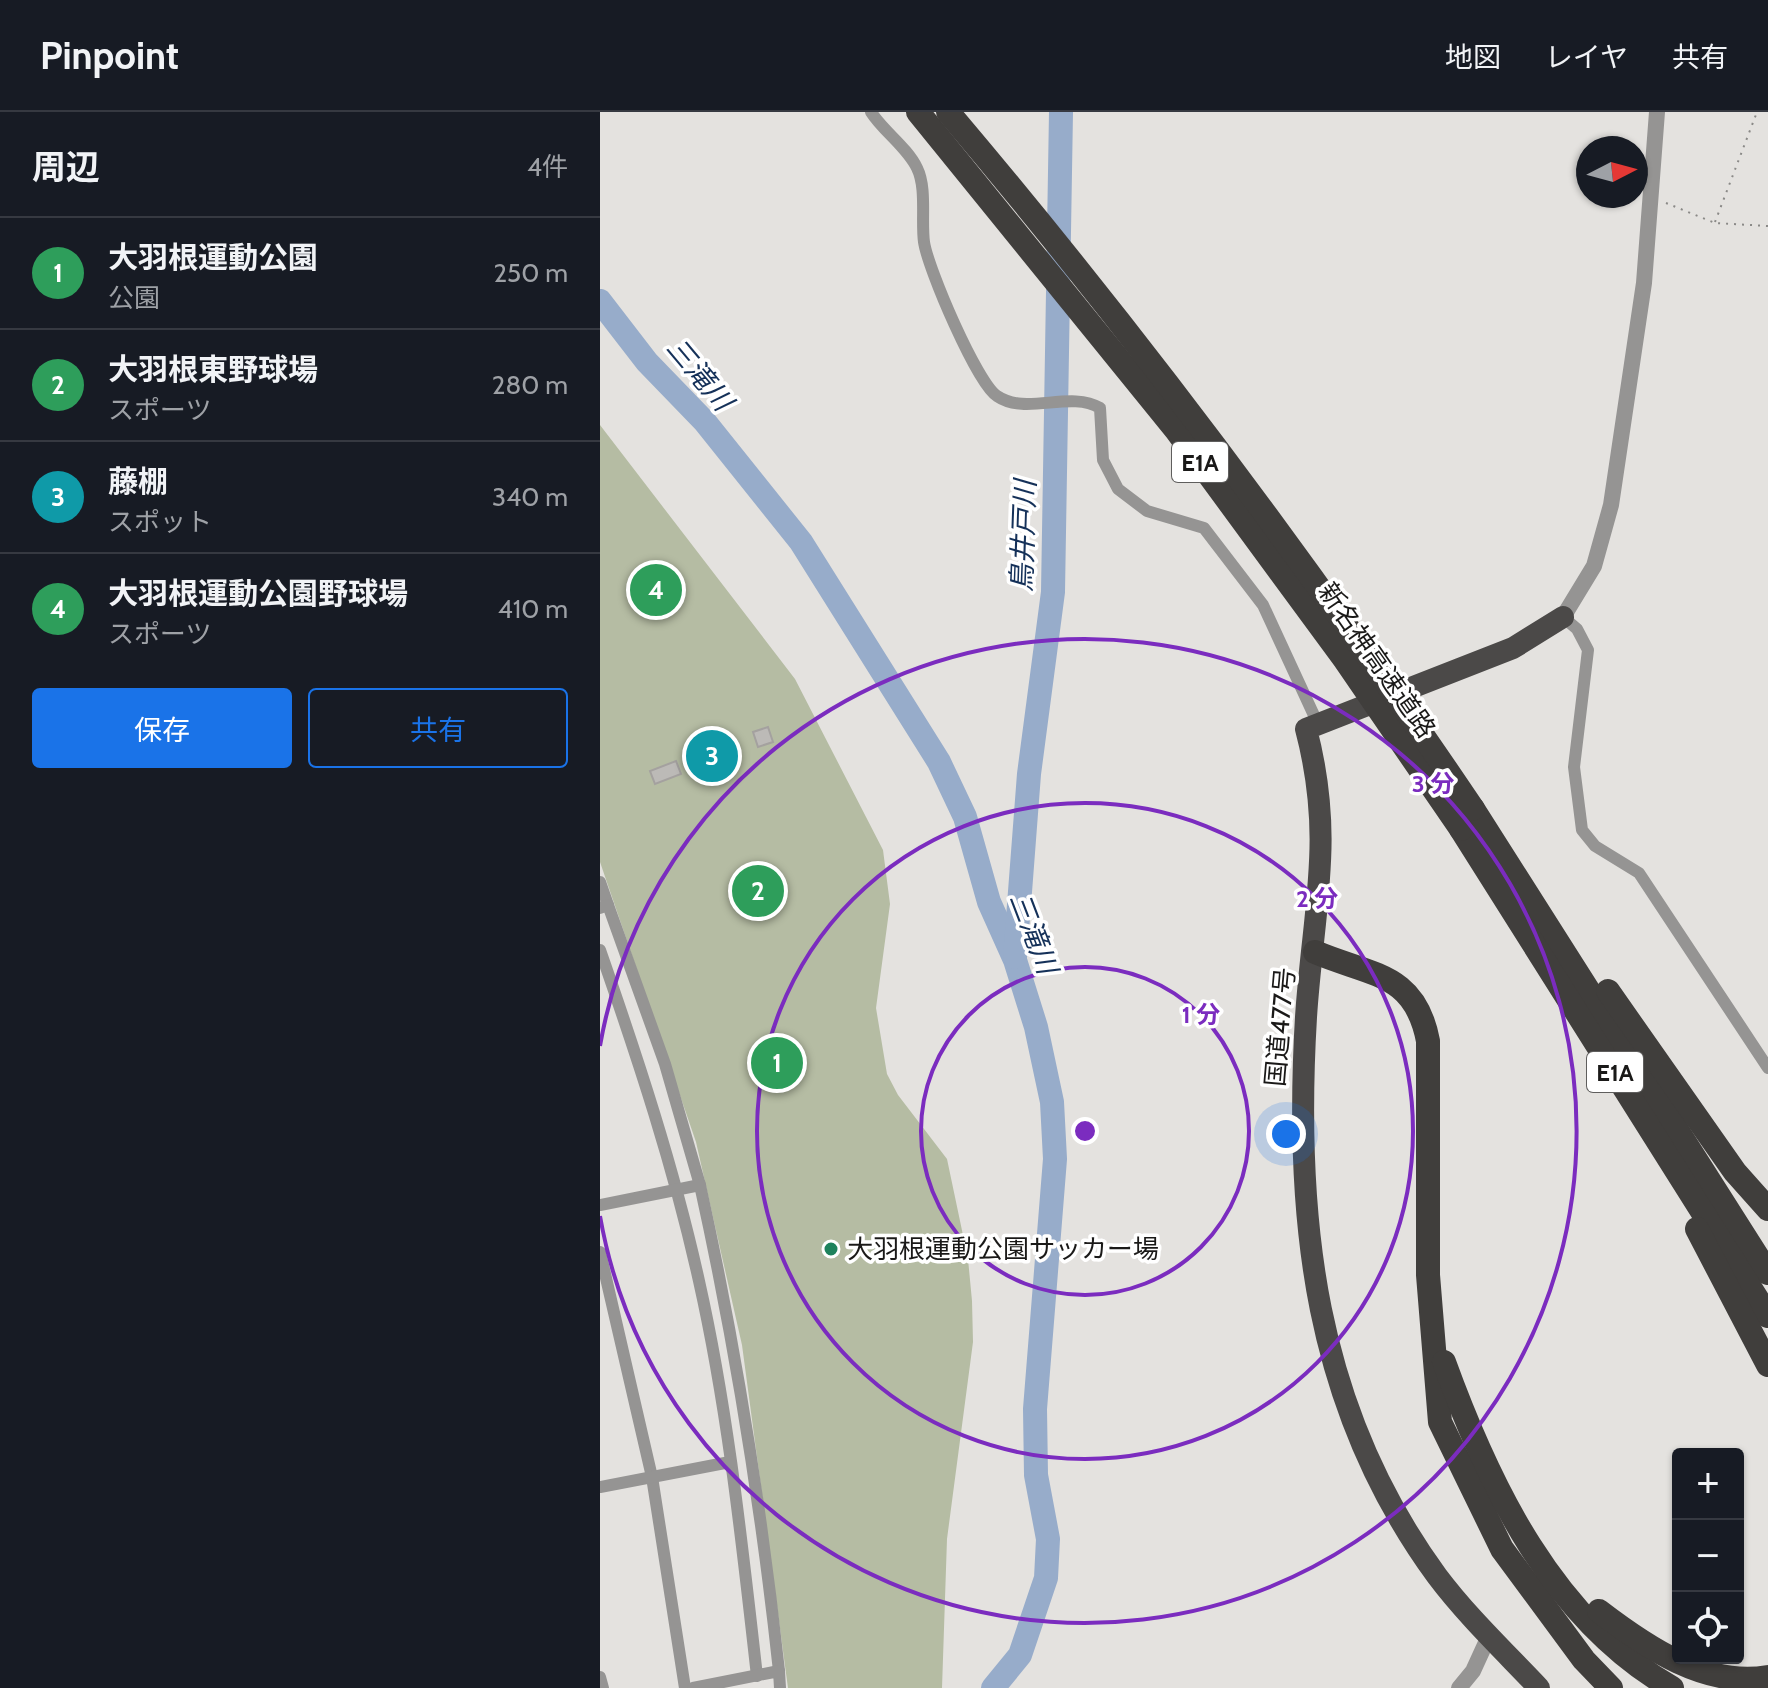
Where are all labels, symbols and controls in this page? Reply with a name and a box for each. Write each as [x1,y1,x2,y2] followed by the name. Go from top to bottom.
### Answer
[40,32,179,79] text: Pinpoint
[1445,40,1501,74] text: 地図
[1545,40,1628,74] text: レイヤ
[1672,40,1728,74] text: 共有
[1576,136,1648,208] north arrow
[32,146,100,188] text: 周辺
[527,151,568,183] text: 4件
[108,239,318,276] text: 大羽根運動公園
[53,257,63,289] text: 1
[494,257,568,289] text: 250 m
[108,282,160,314] text: 公園
[660,331,742,419] water label: 三滝川
[108,351,318,388] text: 大羽根東野球場
[51,369,65,401] text: 2
[492,369,568,401] text: 280 m
[108,394,211,426] text: スポーツ
[1172,442,1228,482] road number: E1A
[108,463,168,500] text: 藤棚
[1004,476,1042,593] water label: 鳥井戸川
[51,481,65,513] text: 3
[492,481,568,513] text: 340 m
[108,506,212,538] text: スポット
[630,560,682,620] pin: 4
[108,575,408,612] text: 大羽根運動公園野球場
[1312,576,1442,744] street label: 新名神高速道路
[50,593,66,625] text: 4
[498,593,568,625] text: 410 m
[108,618,211,650] text: スポーツ
[32,688,292,768] button: 保存
[308,688,568,768] button: 共有
[686,726,738,786] pin: 3
[1412,769,1454,798] text: 3 分
[732,861,784,921] pin: 2
[1296,884,1338,913] text: 2 分
[1003,888,1066,981] water label: 三滝川
[1259,966,1301,1088] street label: 国道477号
[1182,1000,1220,1029] text: 1 分
[751,1033,803,1093] pin: 1
[1587,1052,1643,1092] road number: E1A
[1266,1114,1306,1154] your location
[1071,1117,1099,1145] centre of rings
[847,1233,1159,1265] place label: 大羽根運動公園サッカー場
[822,1240,840,1258] marker: 大羽根運動公園サッカー場
[1672,1448,1744,1664] map controls
[1672,1448,1744,1520] button: +
[1672,1520,1744,1592] button: −
[1672,1592,1744,1664] button: locate

